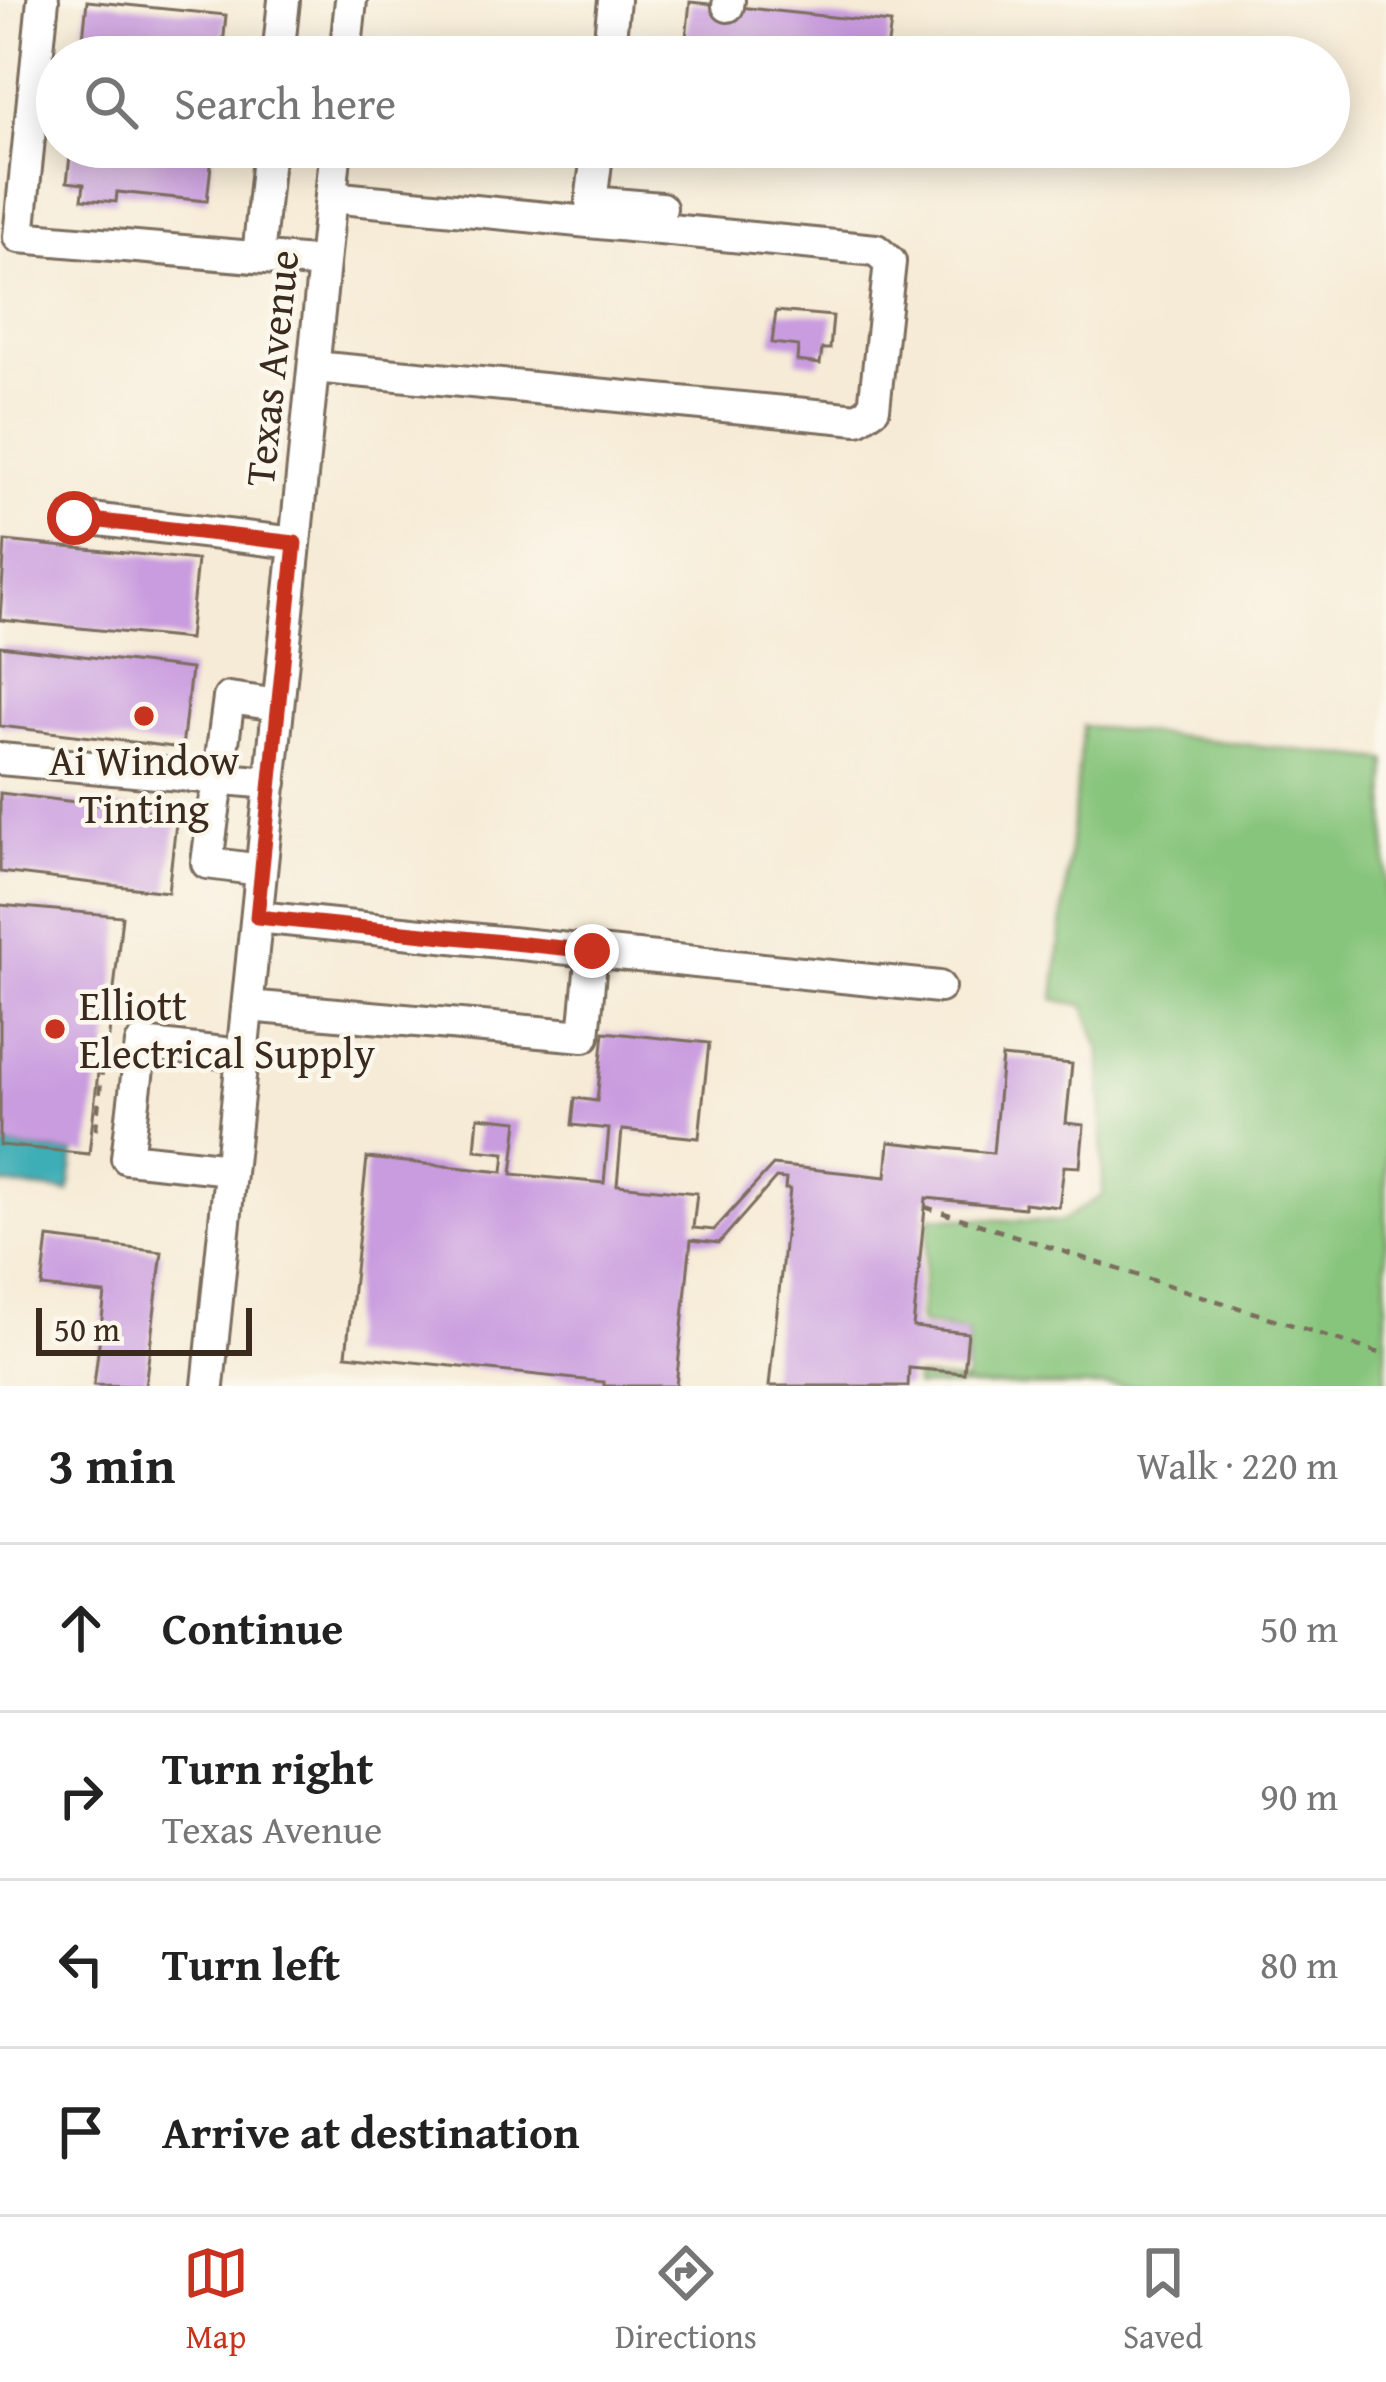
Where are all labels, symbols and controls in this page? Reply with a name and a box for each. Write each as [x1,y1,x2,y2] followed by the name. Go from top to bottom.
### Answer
[36,36,1350,168] search box
[78,69,144,135] icon: search
[174,70,396,135] text: Search here
[228,247,313,489] street label: Texas Avenue
[47,491,101,545] route start
[131,703,157,729] marker: Ai Window Tinting
[49,729,239,838] place label: Ai Window Tinting
[565,924,619,978] route end
[79,974,375,1083] place label: Elliott Electrical Supply
[42,1016,68,1042] marker: Elliott Electrical Supply
[36,1302,252,1355] scale bar
[54,1305,120,1353] text: 50 m
[48,1427,175,1502] text: 3 min
[1137,1436,1338,1493] text: Walk · 220 m
[48,1595,114,1661] icon: ahead
[162,1595,343,1660] text: Continue
[1260,1599,1338,1656] text: 50 m
[162,1735,374,1800] text: Turn right
[48,1763,114,1829] icon: right
[1260,1767,1338,1824] text: 90 m
[162,1800,382,1857] text: Texas Avenue
[48,1931,114,1997] icon: left
[162,1931,340,1996] text: Turn left
[1260,1935,1338,1992] text: 80 m
[48,2099,114,2165] icon: arrive
[162,2099,580,2164] text: Arrive at destination
[183,2240,249,2360] tab: Map
[615,2240,757,2360] tab: Directions
[1123,2240,1203,2360] tab: Saved

